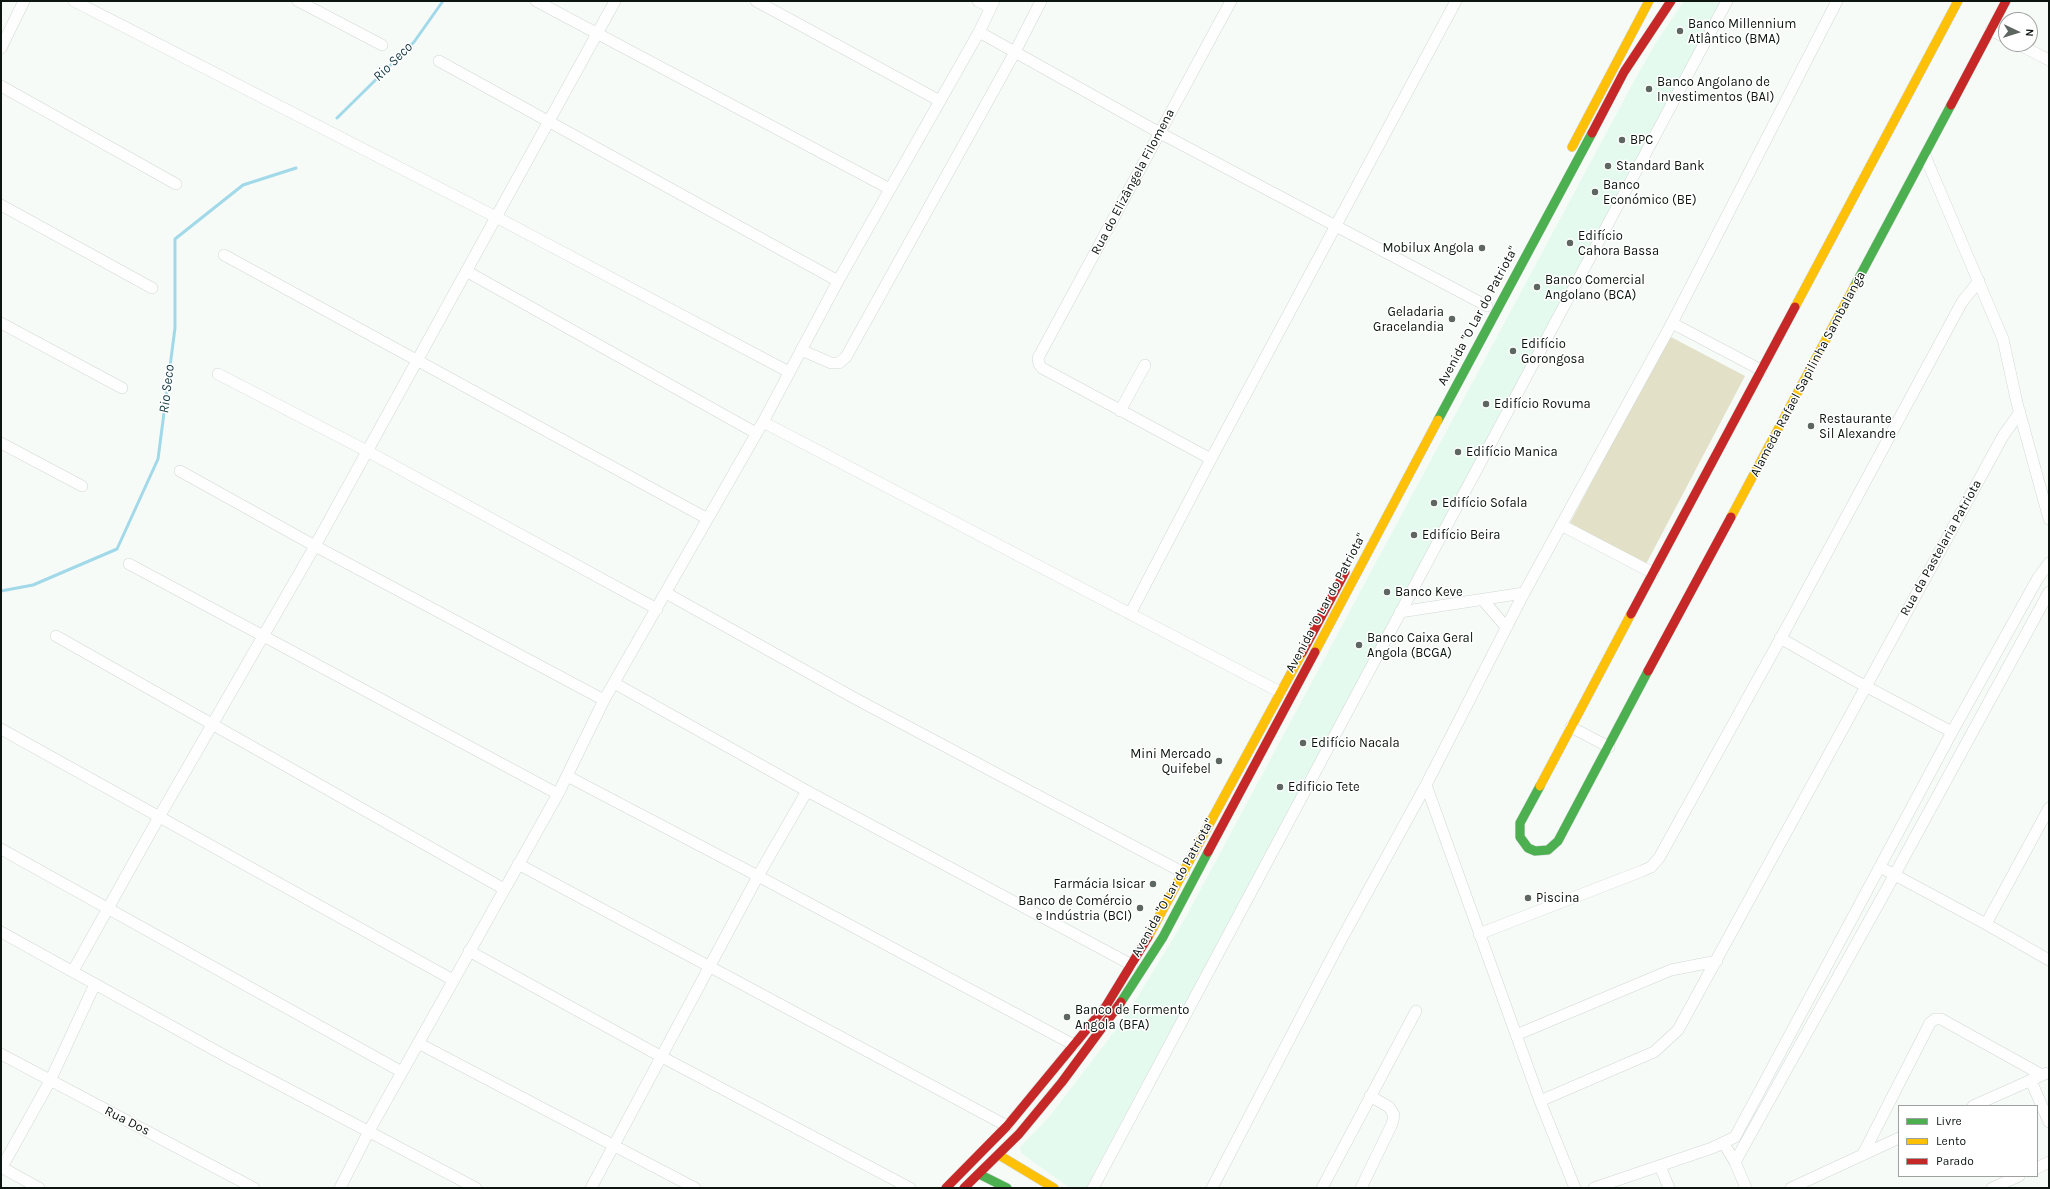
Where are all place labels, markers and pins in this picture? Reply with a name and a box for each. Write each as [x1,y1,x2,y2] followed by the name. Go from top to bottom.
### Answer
[1688,16,1796,47] place label: Banco Millennium Atlântico (BMA)
[1675,26,1685,36] marker: Banco Millennium Atlântico (BMA)
[1657,74,1774,105] place label: Banco Angolano de Investimentos (BAI)
[1644,84,1654,94] marker: Banco Angolano de Investimentos (BAI)
[1630,132,1653,148] place label: BPC
[1617,135,1627,145] marker: BPC
[1616,158,1705,174] place label: Standard Bank
[1603,161,1613,171] marker: Standard Bank
[1603,177,1697,208] place label: Banco Económico (BE)
[1590,187,1600,197] marker: Banco Económico (BE)
[1578,228,1659,259] place label: Edifício Cahora Bassa
[1565,238,1575,248] marker: Edifício Cahora Bassa
[1383,240,1474,256] place label: Mobilux Angola
[1477,243,1487,253] marker: Mobilux Angola
[1545,272,1645,303] place label: Banco Comercial Angolano (BCA)
[1532,282,1542,292] marker: Banco Comercial Angolano (BCA)
[1373,304,1444,335] place label: Geladaria Gracelandia
[1447,314,1457,324] marker: Geladaria Gracelandia
[1521,336,1585,367] place label: Edifício Gorongosa
[1508,346,1518,356] marker: Edifício Gorongosa
[1494,396,1591,412] place label: Edifício Rovuma
[1481,399,1491,409] marker: Edifício Rovuma
[1819,411,1896,442] place label: Restaurante Sil Alexandre
[1806,421,1816,431] marker: Restaurante Sil Alexandre
[1466,444,1558,460] place label: Edifício Manica
[1453,447,1463,457] marker: Edifício Manica
[1442,495,1527,511] place label: Edifício Sofala
[1429,498,1439,508] marker: Edifício Sofala
[1422,527,1500,543] place label: Edifício Beira
[1409,530,1419,540] marker: Edifício Beira
[1395,584,1463,600] place label: Banco Keve
[1382,587,1392,597] marker: Banco Keve
[1367,630,1473,661] place label: Banco Caixa Geral Angola (BCGA)
[1354,640,1364,650] marker: Banco Caixa Geral Angola (BCGA)
[1311,735,1400,751] place label: Edifício Nacala
[1298,738,1308,748] marker: Edifício Nacala
[1130,746,1211,777] place label: Mini Mercado Quifebel
[1214,756,1224,766] marker: Mini Mercado Quifebel
[1288,779,1360,795] place label: Edificio Tete
[1275,782,1285,792] marker: Edificio Tete
[1054,876,1145,892] place label: Farmácia Isicar
[1148,879,1158,889] marker: Farmácia Isicar
[1536,890,1579,906] place label: Piscina
[1018,893,1132,924] place label: Banco de Comércio e Indústria (BCI)
[1523,893,1533,903] marker: Piscina
[1135,903,1145,913] marker: Banco de Comércio e Indústria (BCI)
[1075,1002,1189,1033] place label: Banco de Formento Angola (BFA)
[1062,1012,1072,1022] marker: Banco de Formento Angola (BFA)

